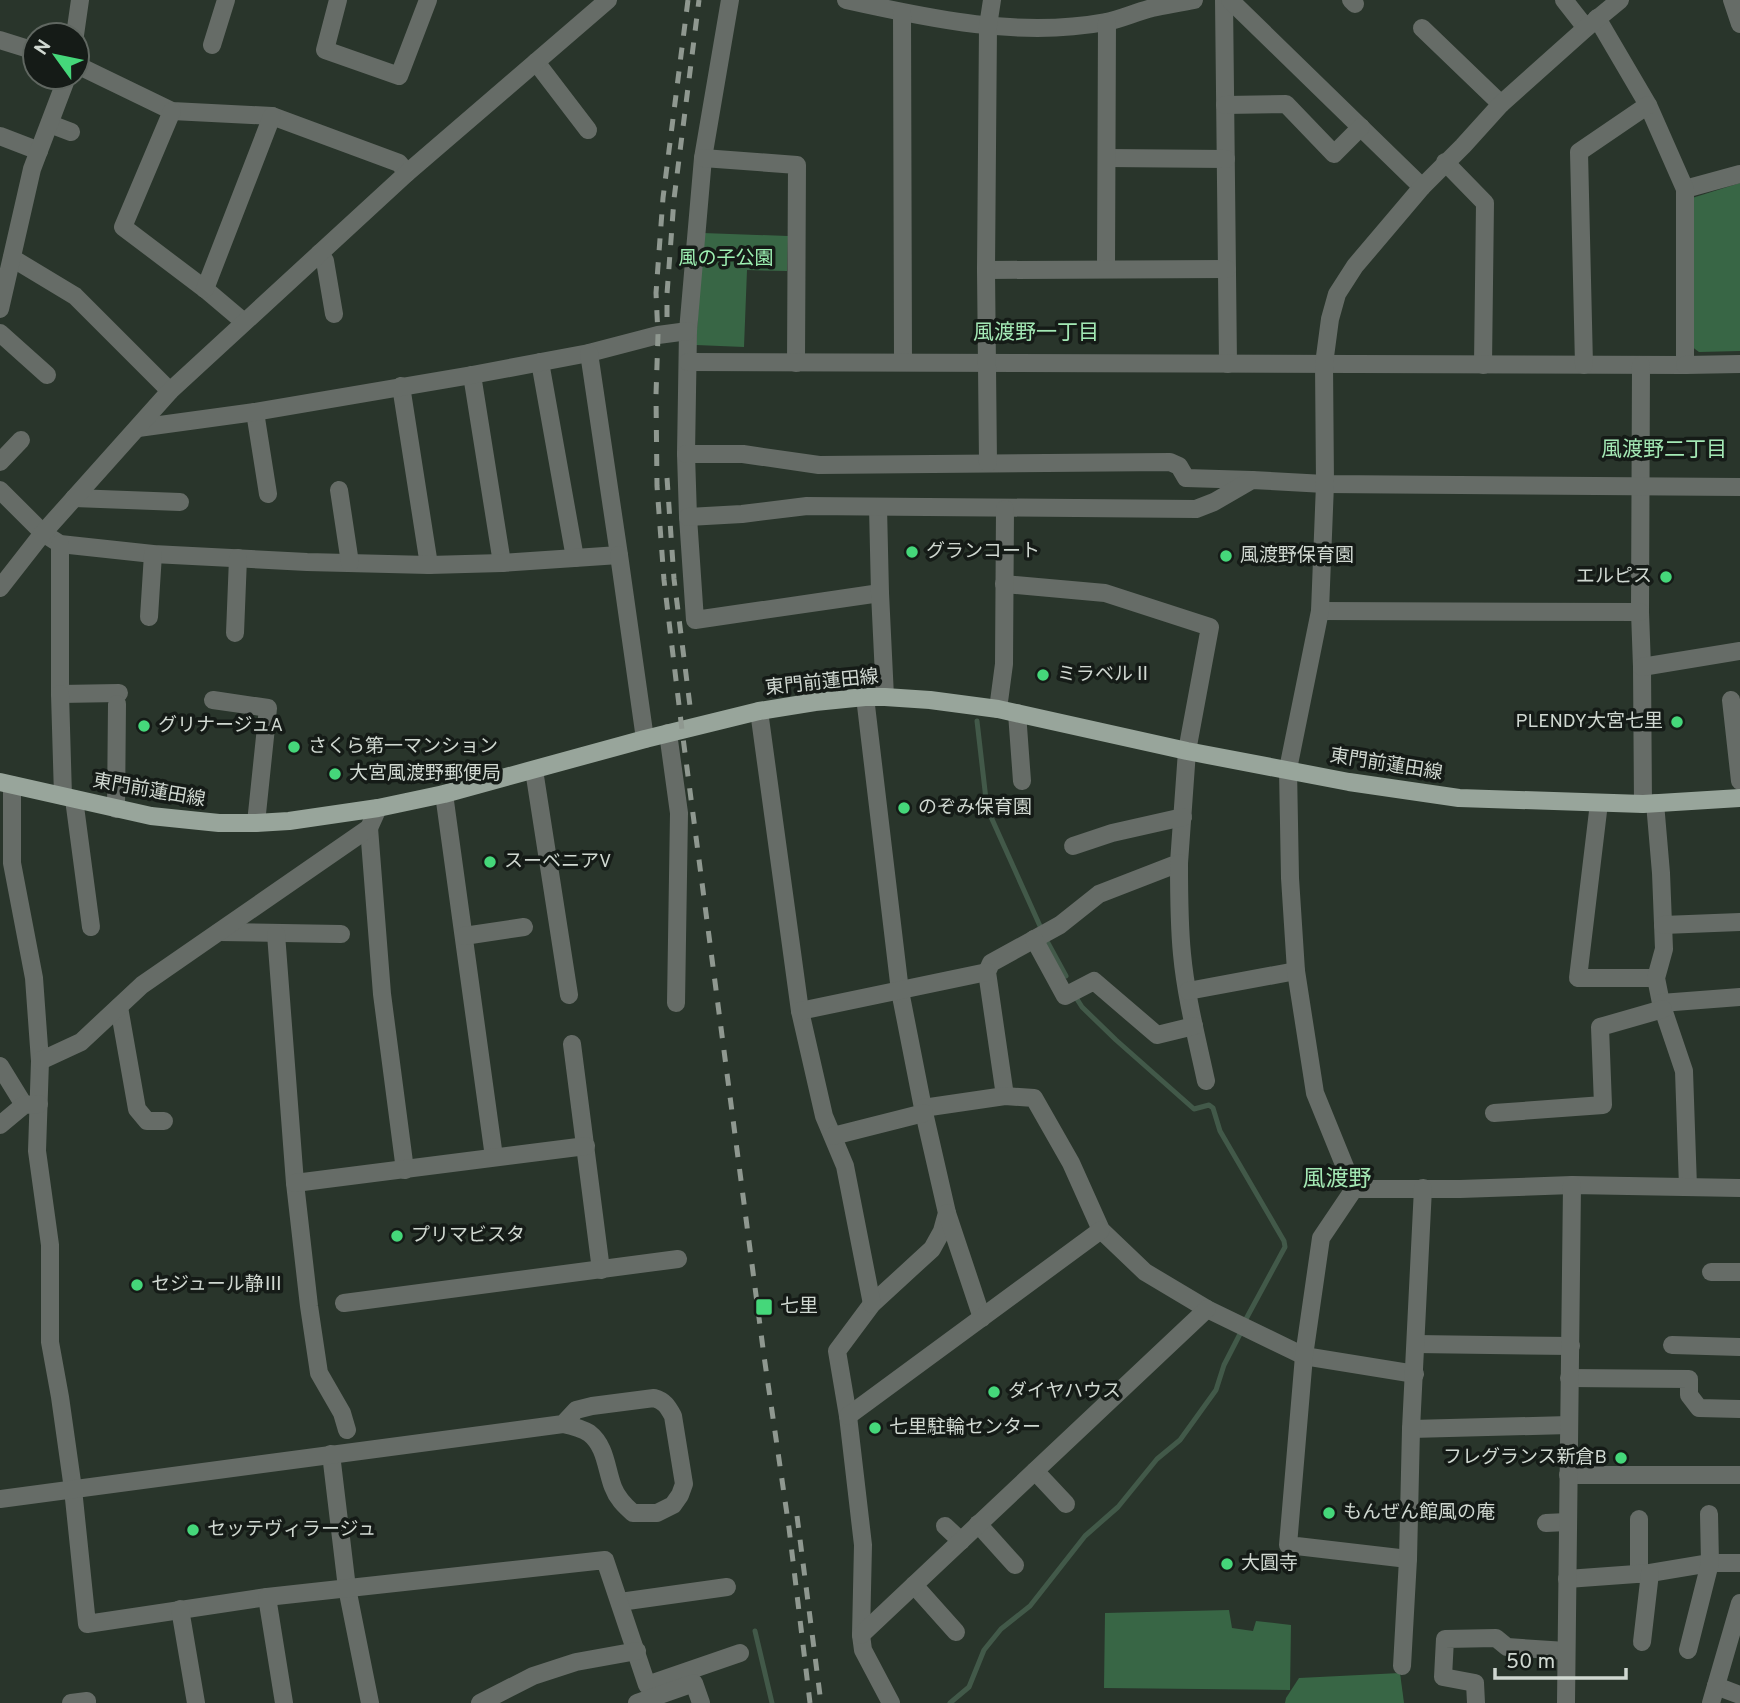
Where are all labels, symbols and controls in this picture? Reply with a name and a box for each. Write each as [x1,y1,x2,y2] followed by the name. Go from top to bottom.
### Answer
[21,21,91,91] north arrow
[30,36,57,60] text: N
[678,247,774,271] park label: 風の子公園
[973,320,1099,347] district label: 風渡野一丁目
[1601,437,1727,464] district label: 風渡野二丁目
[926,540,1040,564] place label: グランコート
[904,544,920,560] marker: グランコート
[1240,544,1354,568] place label: 風渡野保育園
[1218,548,1234,564] marker: 風渡野保育園
[1576,565,1652,589] place label: エルピス
[1658,569,1674,585] marker: エルピス
[1057,663,1152,687] place label: ミラベルⅡ
[764,665,880,701] street label: 東門前蓮田線
[1035,667,1051,683] marker: ミラベルⅡ
[1516,710,1663,734] place label: PLENDY大宮七里
[158,714,283,738] place label: グリナージュA
[1669,714,1685,730] marker: PLENDY大宮七里
[136,718,152,734] marker: グリナージュA
[308,735,498,759] place label: さくら第一マンション
[286,739,302,755] marker: さくら第一マンション
[1328,744,1444,786] street label: 東門前蓮田線
[349,762,501,786] place label: 大宮風渡野郵便局
[327,766,343,782] marker: 大宮風渡野郵便局
[91,769,207,813] street label: 東門前蓮田線
[918,796,1032,820] place label: のぞみ保育園
[896,800,912,816] marker: のぞみ保育園
[504,850,611,874] place label: スーベニアV
[482,854,498,870] marker: スーベニアV
[1303,1166,1372,1195] district label: 風渡野
[411,1224,525,1248] place label: プリマビスタ
[389,1228,405,1244] marker: プリマビスタ
[151,1273,283,1297] place label: セジュール静Ⅲ
[129,1277,145,1293] marker: セジュール静Ⅲ
[780,1295,818,1319] place label: 七里
[754,1297,774,1317] marker: 七里
[1008,1380,1121,1404] place label: ダイヤハウス
[986,1384,1002,1400] marker: ダイヤハウス
[889,1416,1041,1440] place label: 七里駐輪センター
[867,1420,883,1436] marker: 七里駐輪センター
[1443,1446,1607,1470] place label: フレグランス新倉B
[1613,1450,1629,1466] marker: フレグランス新倉B
[1343,1501,1495,1525] place label: もんぜん館風の庵
[1321,1505,1337,1521] marker: もんぜん館風の庵
[207,1518,376,1542] place label: セッテヴィラージュ
[185,1522,201,1538] marker: セッテヴィラージュ
[1241,1552,1298,1576] place label: 大圓寺
[1219,1556,1235,1572] marker: 大圓寺
[1495,1636,1626,1680] scale bar
[1506,1649,1555,1676] text: 50 m

